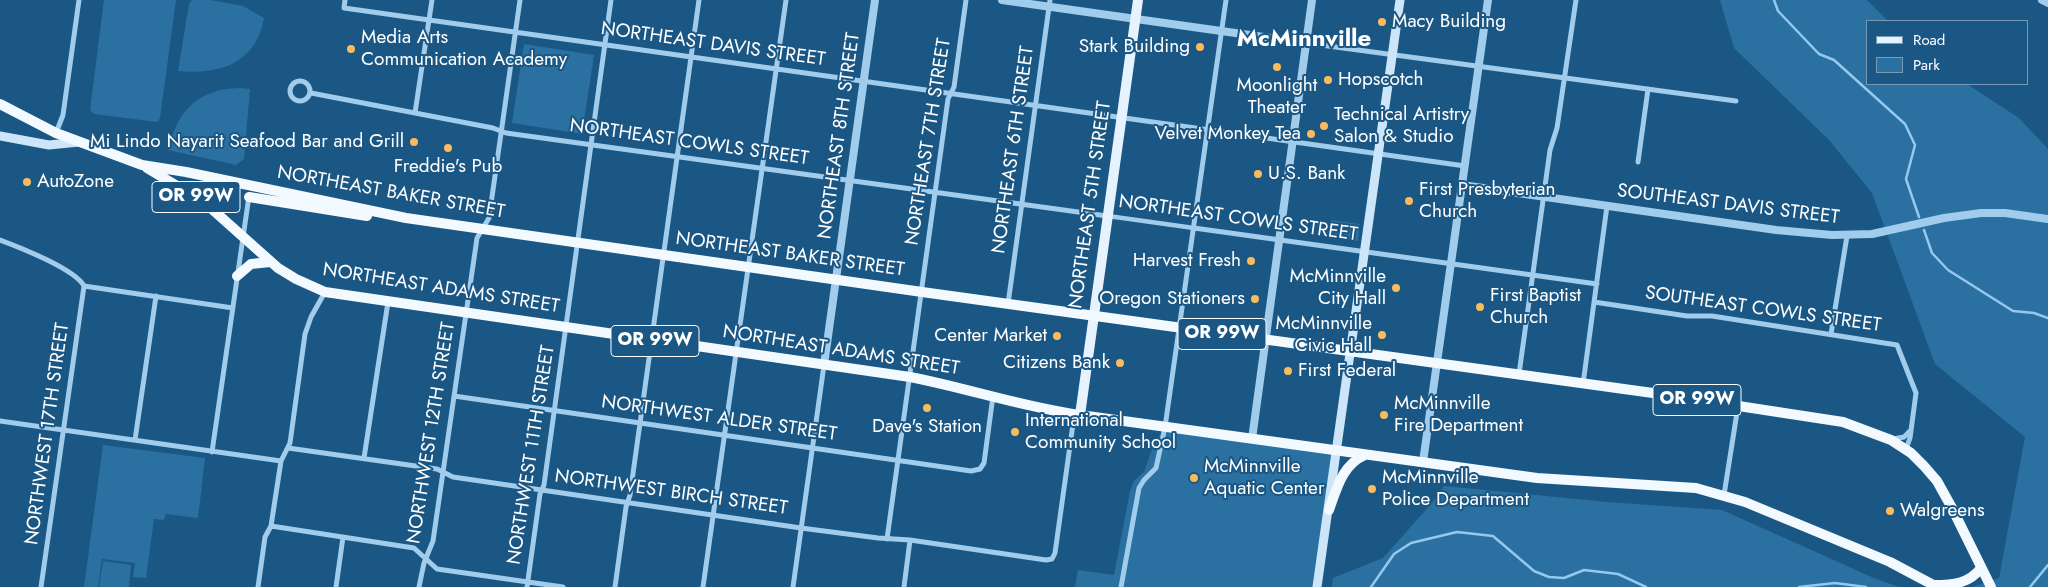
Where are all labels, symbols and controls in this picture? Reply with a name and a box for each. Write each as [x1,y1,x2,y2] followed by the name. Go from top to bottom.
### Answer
[1392,11,1506,33] place label: Macy Building
[1376,16,1388,28] marker: Macy Building
[599,18,827,72] street label: NORTHEAST DAVIS STREET
[1866,20,2028,85] legend
[1237,26,1371,54] district label: McMinnville
[361,27,567,71] place label: Media Arts Communication Academy
[1913,29,1945,51] text: Road
[814,31,866,241] street label: NORTHEAST 8TH STREET
[1079,36,1190,58] place label: Stark Building
[901,37,957,247] street label: NORTHEAST 7TH STREET
[1194,41,1206,53] marker: Stark Building
[345,43,357,55] marker: Media Arts Communication Academy
[988,45,1040,255] street label: NORTHEAST 6TH STREET
[1913,54,1940,76] text: Park
[1271,61,1283,73] marker: Moonlight Theater
[1338,69,1424,91] place label: Hopscotch
[1322,74,1334,86] marker: Hopscotch
[1237,75,1317,119] place label: Moonlight Theater
[1065,100,1117,310] street label: NORTHEAST 5TH STREET
[1334,104,1469,148] place label: Technical Artistry Salon & Studio
[568,115,810,171] street label: NORTHEAST COWLS STREET
[1318,120,1330,132] marker: Technical Artistry Salon & Studio
[1154,123,1301,145] place label: Velvet Monkey Tea
[1305,128,1317,140] marker: Velvet Monkey Tea
[90,131,404,153] place label: Mi Lindo Nayarit Seafood Bar and Grill
[408,136,420,148] marker: Mi Lindo Nayarit Seafood Bar and Grill
[442,142,454,154] marker: Freddie's Pub
[394,156,502,178] place label: Freddie's Pub
[275,162,507,224] street label: NORTHEAST BAKER STREET
[1268,163,1345,185] place label: U.S. Bank
[1252,168,1264,180] marker: U.S. Bank
[37,171,114,193] place label: AutoZone
[21,176,33,188] marker: AutoZone
[1419,179,1555,223] place label: First Presbyterian Church
[1616,180,1840,230] street label: SOUTHEAST DAVIS STREET
[152,182,240,212] road number: OR 99W
[1117,191,1359,247] street label: NORTHEAST COWLS STREET
[1403,195,1415,207] marker: First Presbyterian Church
[674,228,906,282] street label: NORTHEAST BAKER STREET
[1133,250,1241,272] place label: Harvest Fresh
[1245,255,1257,267] marker: Harvest Fresh
[321,259,561,319] street label: NORTHEAST ADAMS STREET
[1290,266,1386,310] place label: McMinnville City Hall
[1390,282,1402,294] marker: McMinnville City Hall
[1643,282,1883,338] street label: SOUTHEAST COWLS STREET
[1490,285,1581,329] place label: First Baptist Church
[1099,288,1245,310] place label: Oregon Stationers
[1249,293,1261,305] marker: Oregon Stationers
[1474,301,1486,313] marker: First Baptist Church
[1276,313,1372,357] place label: McMinnville Civic Hall
[1178,318,1266,349] road number: OR 99W
[21,321,75,547] street label: NORTHWEST 17TH STREET
[403,321,461,545] street label: NORTHWEST 12TH STREET
[721,321,961,381] street label: NORTHEAST ADAMS STREET
[934,325,1047,347] place label: Center Market
[611,326,699,356] road number: OR 99W
[1376,329,1388,341] marker: McMinnville Civic Hall
[1051,330,1063,342] marker: Center Market
[503,344,561,566] street label: NORTHWEST 11TH STREET
[1003,352,1110,374] place label: Citizens Bank
[1114,357,1126,369] marker: Citizens Bank
[1298,360,1396,382] place label: First Federal
[1282,365,1294,377] marker: First Federal
[1653,384,1741,416] road number: OR 99W
[600,391,838,447] street label: NORTHWEST ALDER STREET
[1394,393,1523,437] place label: McMinnville Fire Department
[921,402,933,414] marker: Dave's Station
[1378,409,1390,421] marker: McMinnville Fire Department
[1025,410,1176,454] place label: International Community School
[872,416,982,438] place label: Dave's Station
[1009,426,1021,438] marker: International Community School
[1204,456,1324,500] place label: McMinnville Aquatic Center
[553,465,789,521] street label: NORTHWEST BIRCH STREET
[1382,467,1529,511] place label: McMinnville Police Department
[1188,472,1200,484] marker: McMinnville Aquatic Center
[1366,483,1378,495] marker: McMinnville Police Department
[1900,500,1985,522] place label: Walgreens
[1884,505,1896,517] marker: Walgreens

